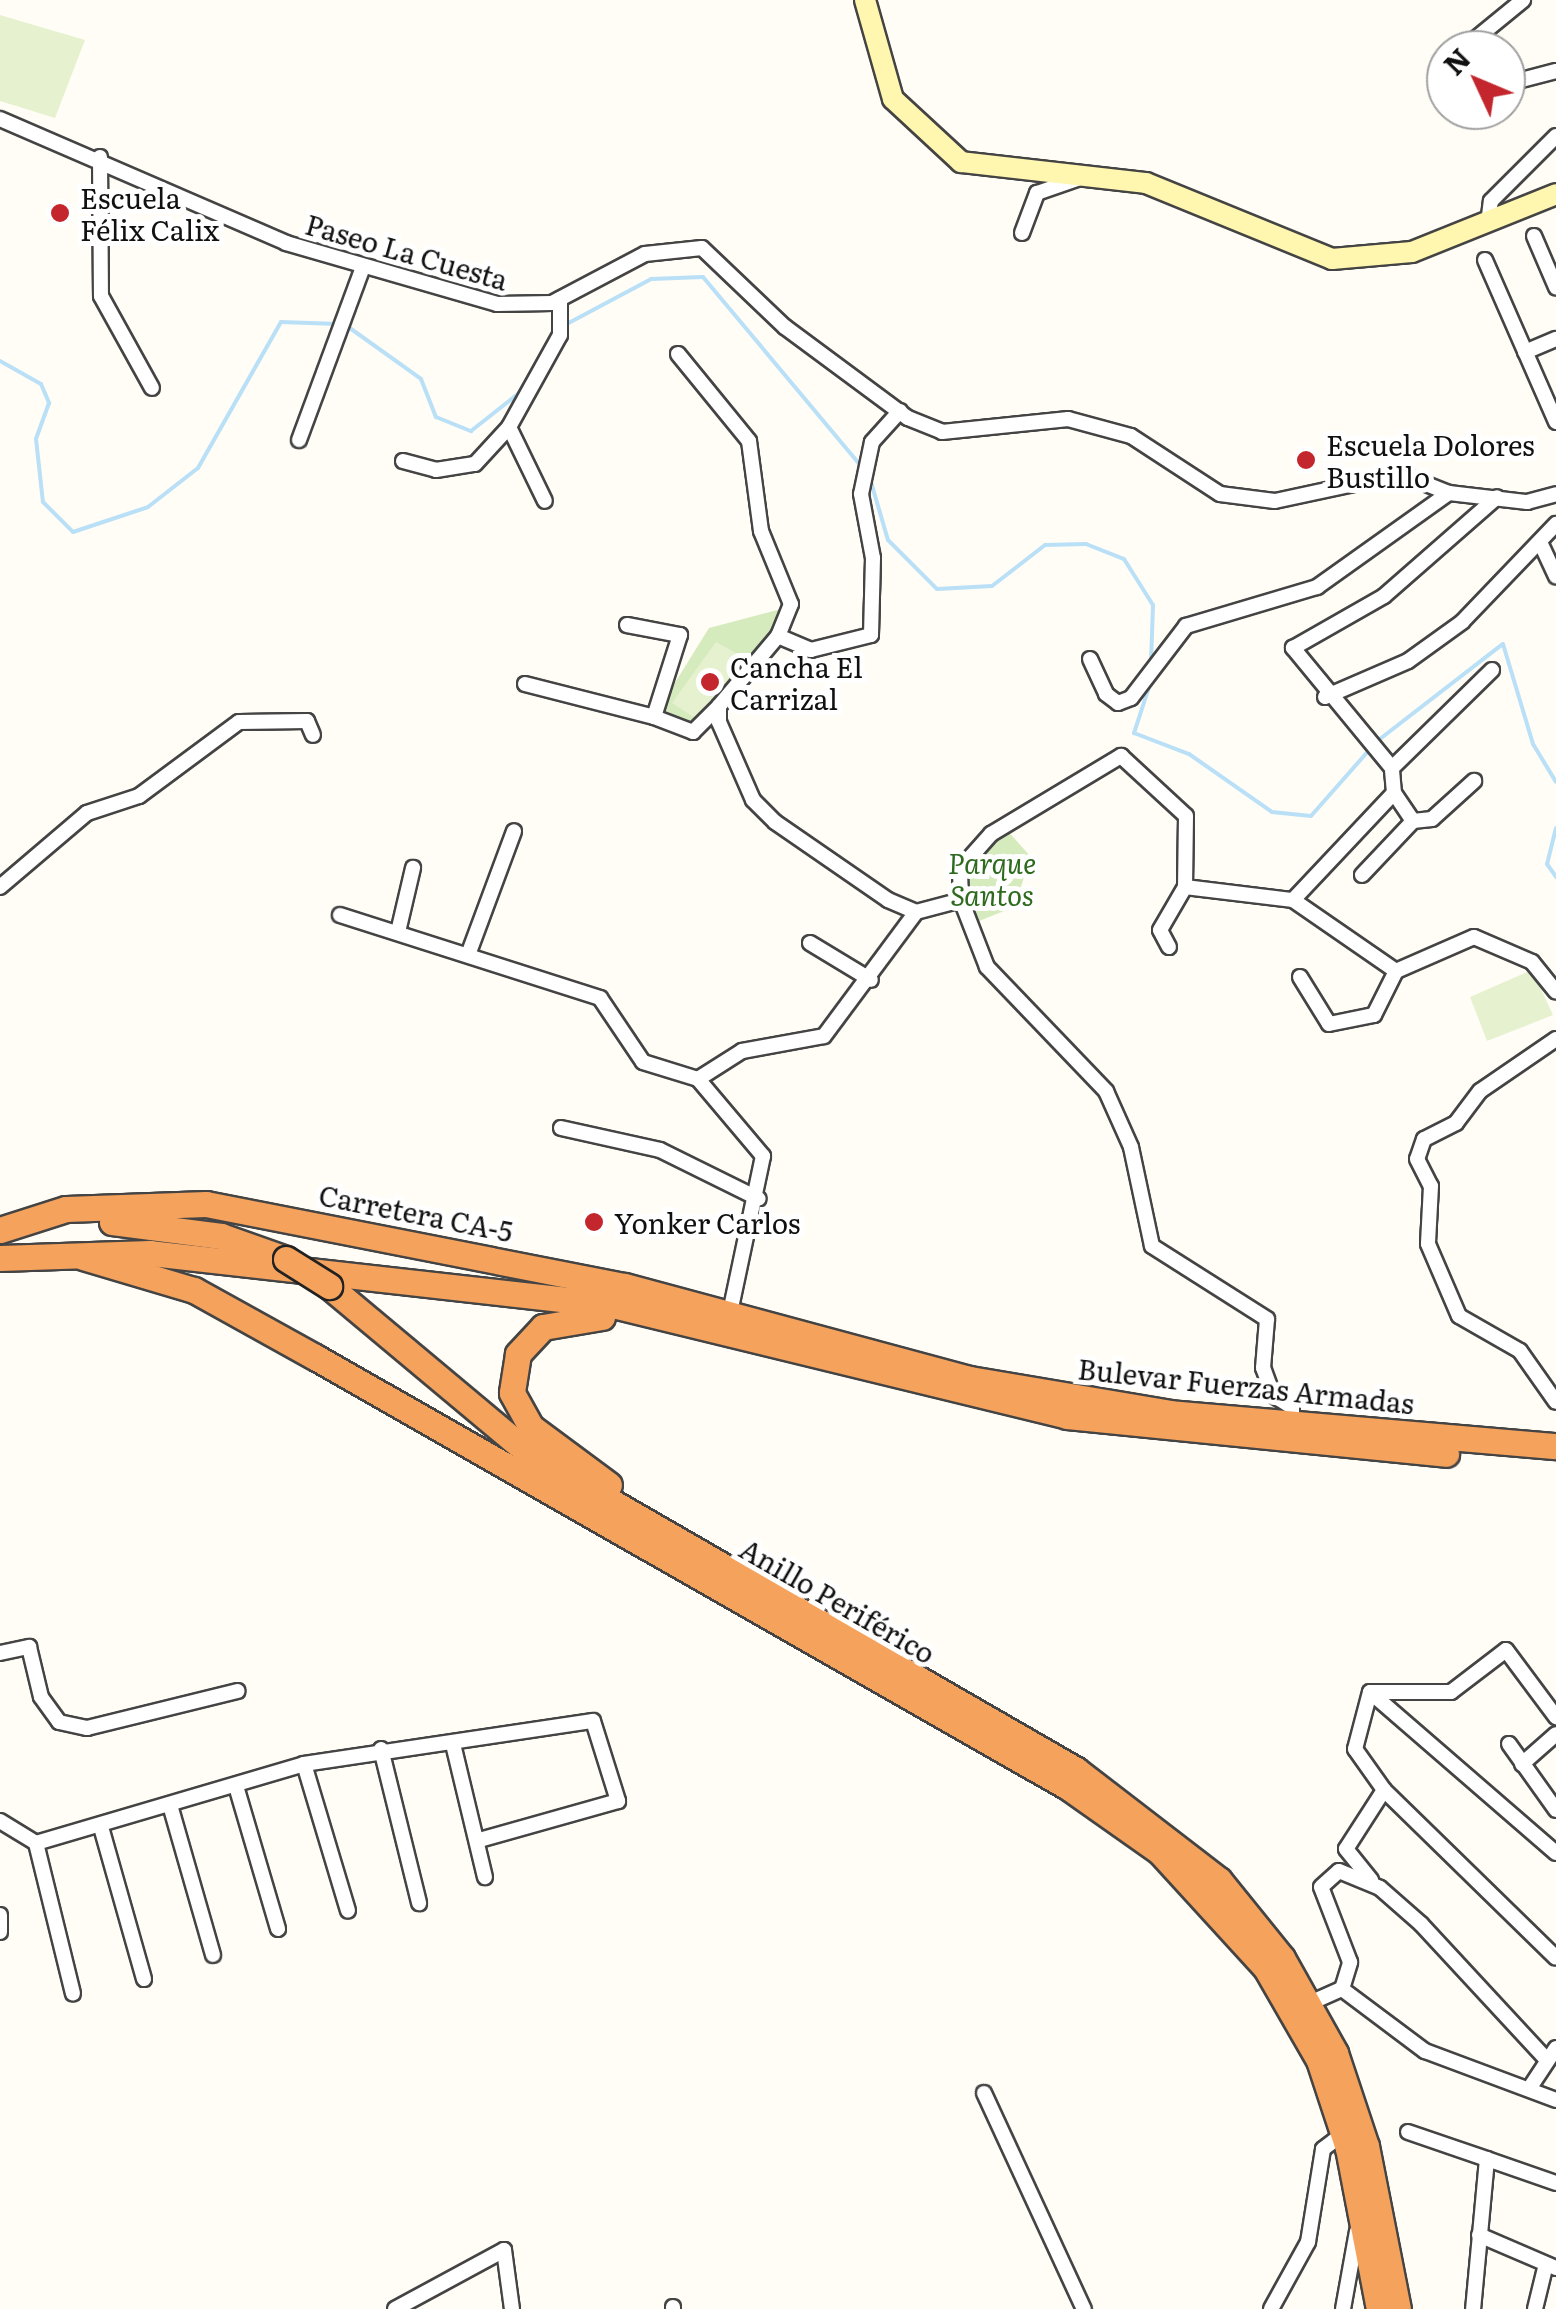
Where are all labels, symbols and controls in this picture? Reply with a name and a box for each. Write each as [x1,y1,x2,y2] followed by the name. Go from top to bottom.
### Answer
[1426,30,1526,130] north arrow
[1433,38,1479,84] text: N
[80,180,219,246] place label: Escuela Félix Calix
[49,202,71,224] marker: Escuela Félix Calix
[302,206,512,296] street label: Paseo La Cuesta
[1326,427,1535,493] place label: Escuela Dolores Bustillo
[1295,449,1317,471] marker: Escuela Dolores Bustillo
[730,649,863,715] place label: Cancha El Carrizal
[699,671,721,693] marker: Cancha El Carrizal
[948,845,1036,911] park label: Parque Santos
[316,1177,516,1247] street label: Carretera CA-5
[614,1205,800,1239] place label: Yonker Carlos
[583,1211,605,1233] marker: Yonker Carlos
[1076,1351,1416,1419] street label: Bulevar Fuerzas Armadas
[734,1531,942,1669] street label: Anillo Periférico

